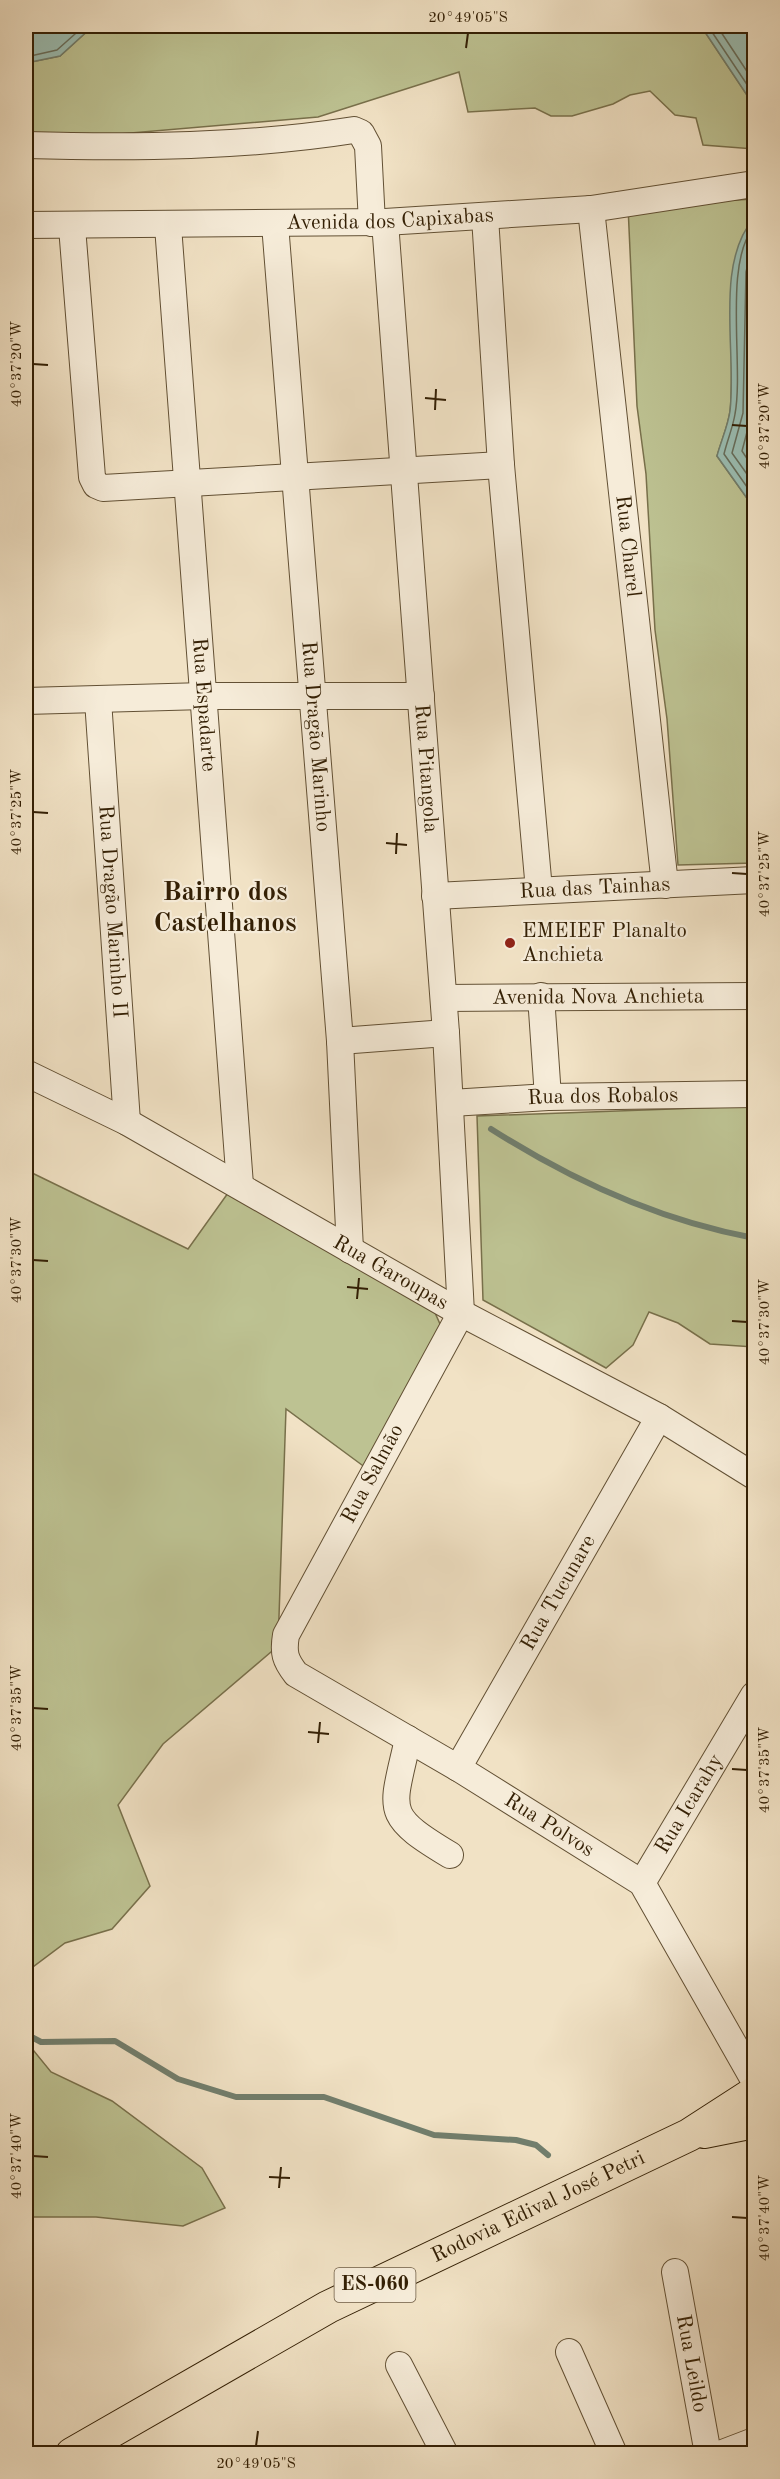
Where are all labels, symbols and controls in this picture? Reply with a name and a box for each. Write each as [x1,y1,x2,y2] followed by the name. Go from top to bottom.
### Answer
[428,11,508,26] text: 20°49'05"S
[286,205,494,233] street label: Avenida dos Capixabas
[10,321,25,407] text: 40°37'20"W
[758,383,773,469] text: 40°37'20"W
[612,494,644,598] street label: Rua Charel
[188,637,219,772] street label: Rua Espadarte
[298,640,334,833] street label: Rua Dragão Marinho
[411,703,441,834] street label: Rua Pitangola
[10,769,25,855] text: 40°37'25"W
[95,804,130,1019] street label: Rua Dragão Marinho II
[758,831,773,917] text: 40°37'25"W
[519,874,671,902] street label: Rua das Tainhas
[153,879,297,937] district label: Bairro dos Castelhanos
[522,921,687,966] place label: EMEIEF Planalto Anchieta
[503,936,517,950] marker: EMEIEF Planalto Anchieta
[492,986,704,1008] street label: Avenida Nova Anchieta
[527,1085,678,1109] street label: Rua dos Robalos
[10,1217,25,1303] text: 40°37'30"W
[330,1232,452,1314] street label: Rua Garoupas
[758,1279,773,1365] text: 40°37'30"W
[338,1421,408,1527] street label: Rua Salmão
[517,1531,600,1654] street label: Rua Tucunare
[10,1665,25,1751] text: 40°37'35"W
[758,1727,773,1813] text: 40°37'35"W
[651,1751,727,1857] street label: Rua Icarahy
[501,1789,598,1861] street label: Rua Polvos
[10,2113,25,2199] text: 40°37'40"W
[428,2147,648,2267] street label: Rodovia Edival José Petri
[758,2175,773,2261] text: 40°37'40"W
[334,2268,416,2302] road number: ES-060
[672,2313,711,2414] street label: Rua Leildo
[216,2457,296,2472] text: 20°49'05"S

